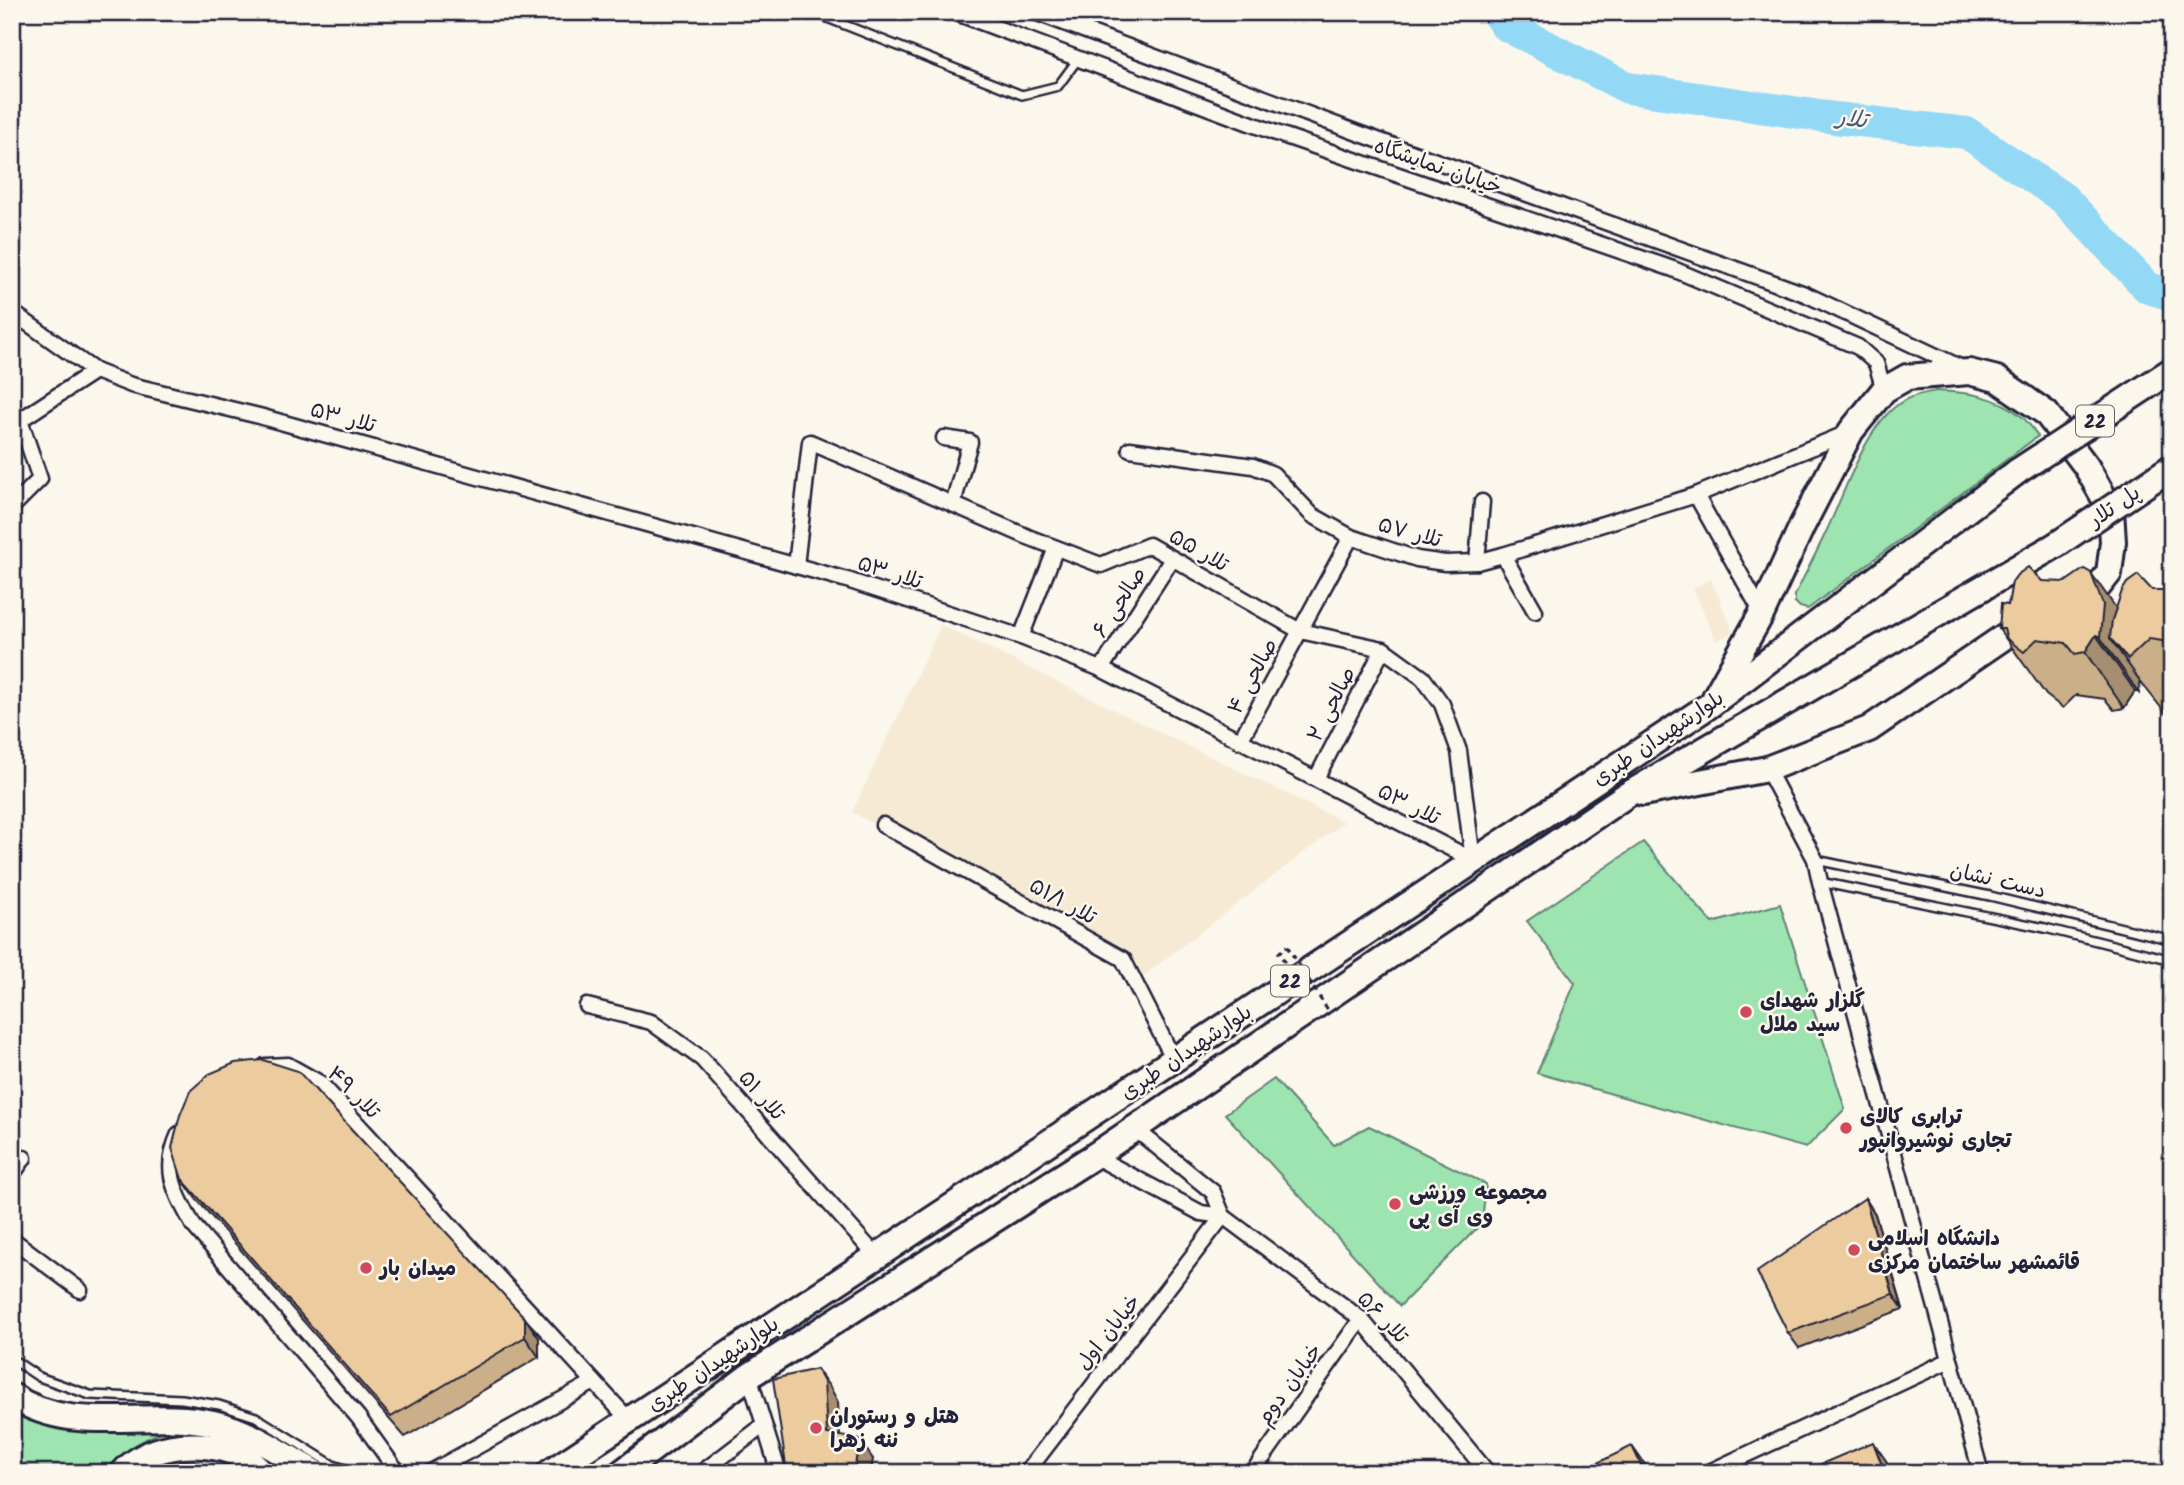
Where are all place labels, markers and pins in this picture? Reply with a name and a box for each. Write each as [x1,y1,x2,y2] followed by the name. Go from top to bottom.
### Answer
[1760,985,1866,1042] place label: گلزار شهدای سید ملال
[1738,1004,1754,1020] marker: گلزار شهدای سید ملال
[1858,1101,2012,1158] place label: ترابری کالای تجاری نوشیروانپور
[1838,1120,1854,1136] marker: ترابری کالای تجاری نوشیروانپور
[1409,1177,1548,1234] place label: مجموعه ورزشی وی آی پی
[1387,1196,1403,1212] marker: مجموعه ورزشی وی آی پی
[1868,1223,2080,1280] place label: دانشگاه اسلامی قائمشهر ساختمان مرکزی
[1846,1242,1862,1258] marker: دانشگاه اسلامی قائمشهر ساختمان مرکزی
[378,1253,456,1286] place label: میدان بار
[358,1260,374,1276] marker: میدان بار
[830,1401,959,1458] place label: هتل و رستوران ننه زهرا
[808,1420,824,1436] marker: هتل و رستوران ننه زهرا

